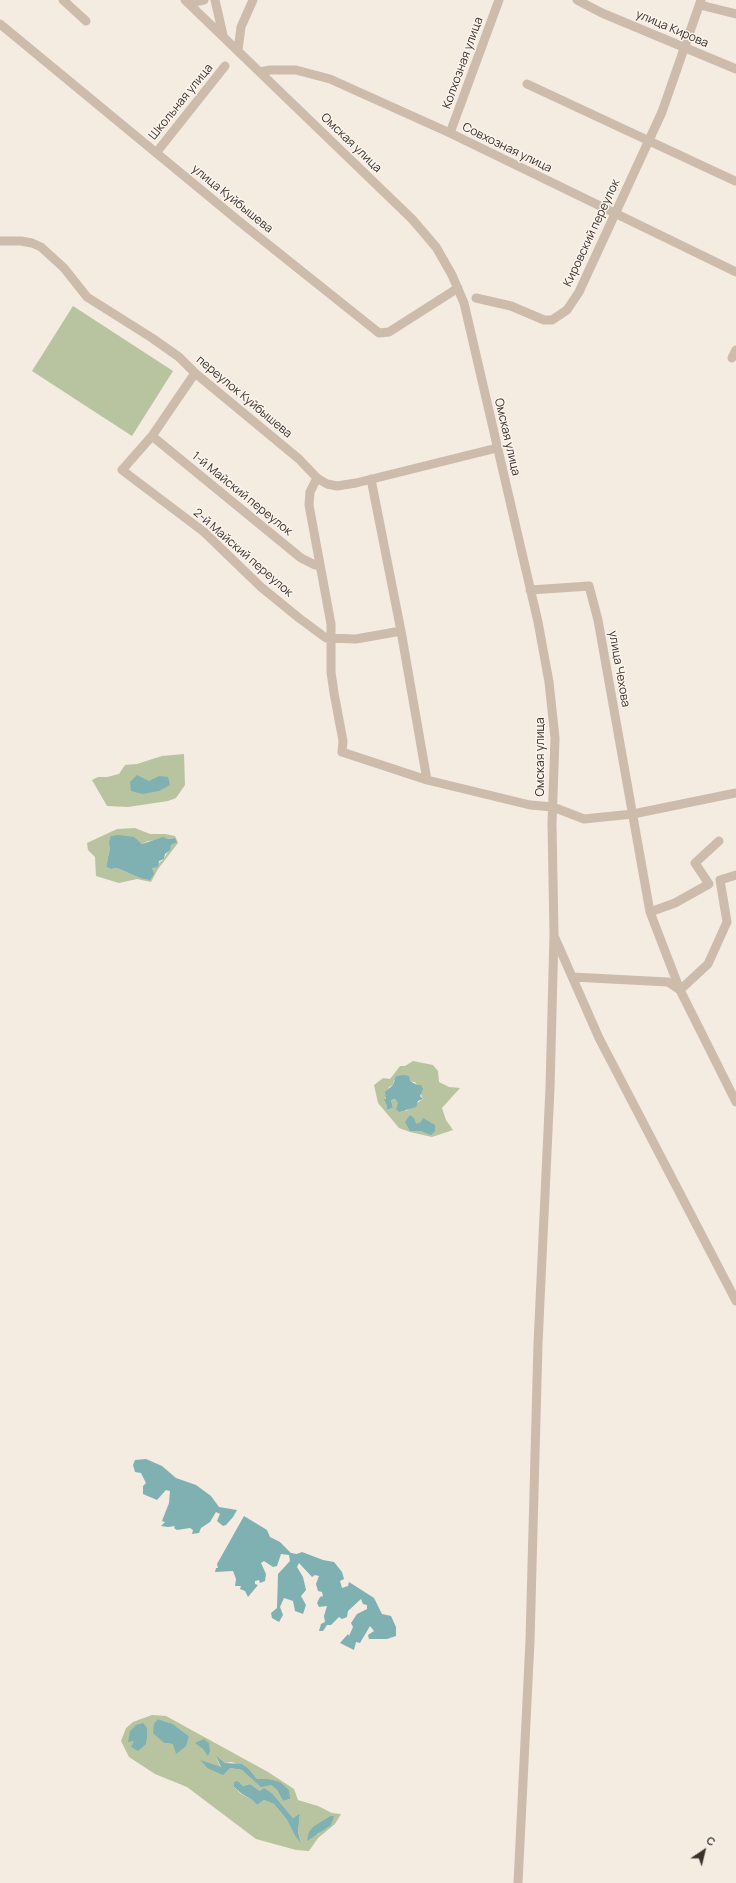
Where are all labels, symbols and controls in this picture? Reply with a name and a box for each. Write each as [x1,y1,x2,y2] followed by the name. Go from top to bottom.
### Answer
[633,7,711,51] street label: улица Кирова
[440,15,486,111] street label: Колхозная улица
[146,61,216,143] street label: Школьная улица
[318,110,384,176] street label: Омская улица
[460,120,554,176] street label: Совхозная улица
[189,162,275,236] street label: улица Куйбышева
[561,177,623,289] street label: Кировский переулок
[193,353,295,441] street label: переулок Куйбышева
[491,397,523,477] street label: Омская улица
[189,449,295,539] street label: 1-й Майский переулок
[190,506,296,600] street label: 2-й Майский переулок
[605,630,633,708] street label: улица Чехова
[534,717,548,797] street label: Омская улица
[684,1831,724,1871] north arrow
[704,1832,719,1849] text: С

